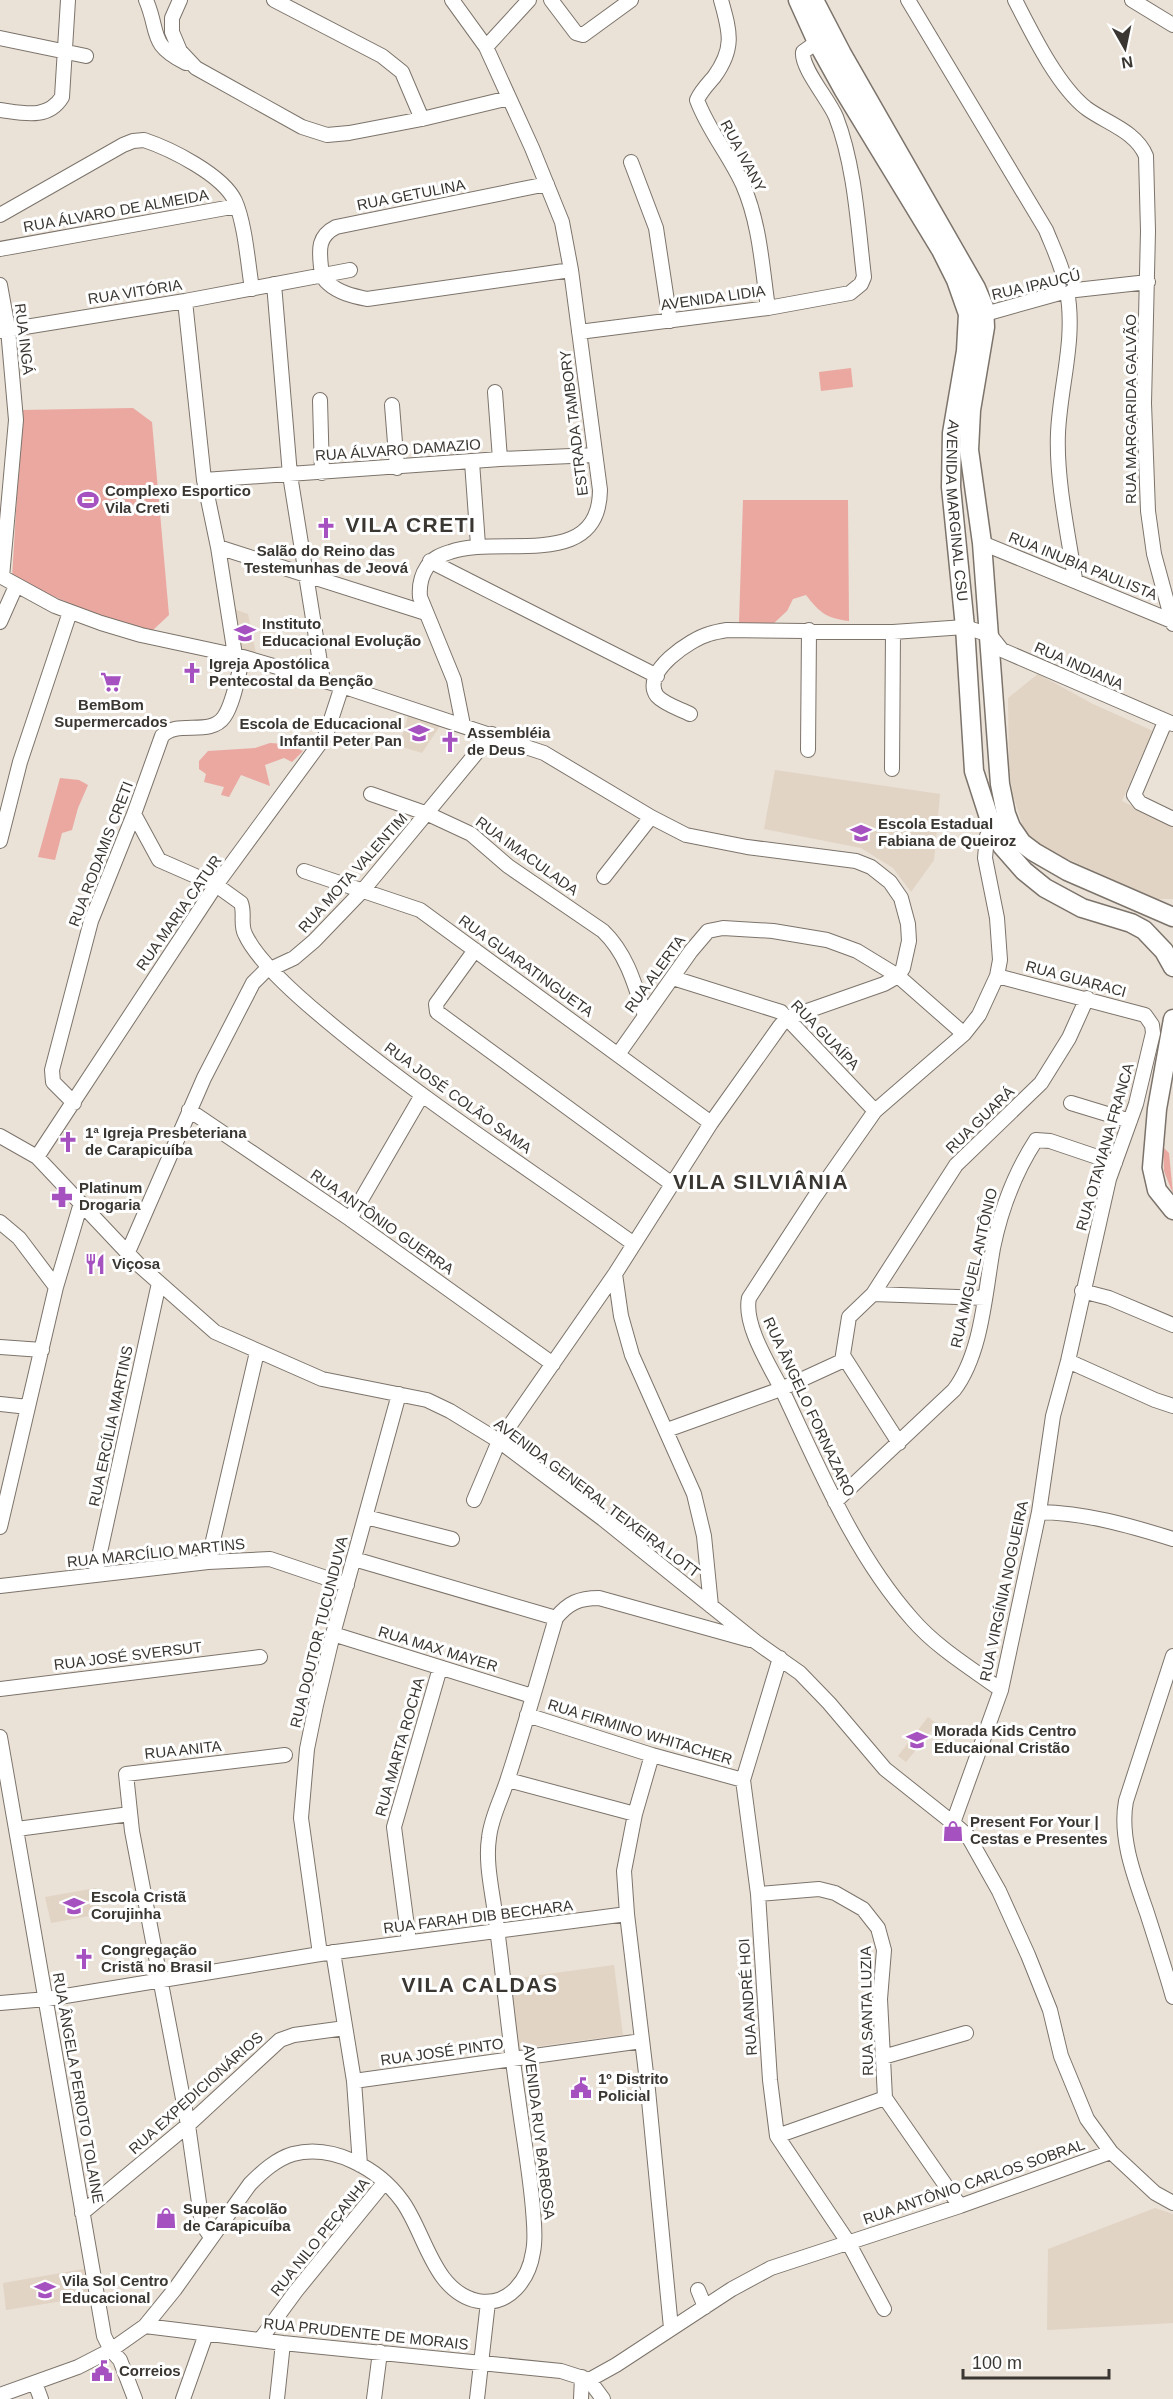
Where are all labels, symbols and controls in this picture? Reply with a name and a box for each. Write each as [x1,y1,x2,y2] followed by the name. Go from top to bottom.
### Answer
[1095,18,1155,78] north arrow
[1120,53,1134,72] text: N
[717,117,769,195] street label: RUA IVANY
[355,176,467,213] street label: RUA GETULINA
[22,186,210,235] street label: RUA ÁLVARO DE ALMEIDA
[990,266,1082,303] street label: RUA IPAUÇÚ
[87,276,183,307] street label: RUA VITÓRIA
[659,282,766,313] street label: AVENIDA LIDIA
[12,302,37,376] street label: RUA INGÁ
[1122,314,1139,504] street label: RUA MARGARIDA GALVÃO
[556,349,591,497] street label: ESTRADA TAMBORY
[943,419,971,602] street label: AVENIDA MARGINAL CSU
[314,435,481,464] street label: RUA ÁLVARO DAMAZIO
[105,482,251,516] place label: Complexo Esportico Vila Creti
[76,488,100,512] sports icon: Complexo Esportico Vila Creti
[346,513,476,536] district label: VILA CRETI
[314,516,338,540] church icon: Salão do Reino das Testemunhas de Jeová
[1006,528,1160,603] street label: RUA INUBIA PAULISTA
[244,542,409,576] place label: Salão do Reino das Testemunhas de Jeová
[262,615,421,649] place label: Instituto Educacional Evolução
[233,621,257,645] school or university icon: Instituto Educacional Evolução
[1032,638,1126,693] street label: RUA INDIANA
[209,655,373,689] place label: Igreja Apostólica Pentecostal da Benção
[180,661,204,685] church icon: Igreja Apostólica Pentecostal da Benção
[99,670,123,694] supermarket icon: BemBom Supermercados
[54,696,168,730] place label: BemBom Supermercados
[239,715,402,749] place label: Escola de Educacional Infantil Peter Pan
[407,721,431,745] school or university icon: Escola de Educacional Infantil Peter Pan
[467,724,551,758] place label: Assembléia de Deus
[438,730,462,754] church icon: Assembléia de Deus
[65,779,136,929] street label: RUA RODAMIS CRETI
[295,810,411,936] street label: RUA MOTA VALENTIM
[473,813,582,898] street label: RUA IMACULADA
[878,815,1016,849] place label: Escola Estadual Fabiana de Queiroz
[849,821,873,845] school or university icon: Escola Estadual Fabiana de Queiroz
[133,852,225,973] street label: RUA MARIA CATUR
[456,911,597,1020] street label: RUA GUARATINGUETA
[621,932,688,1016] street label: RUA ALERTA
[1024,957,1128,1000] street label: RUA GUARACI
[788,996,863,1073] street label: RUA GUAÍPA
[381,1039,535,1157] street label: RUA JOSÉ COLÃO SAMA
[1072,1061,1137,1233] street label: RUA OTAVIANA FRANCA
[942,1083,1017,1156] street label: RUA GUARÁ
[85,1124,247,1158] place label: 1ª Igreja Presbeteriana de Carapicuíba
[56,1130,80,1154] church icon: 1ª Igreja Presbeteriana de Carapicuíba
[307,1166,457,1278] street label: RUA ANTÔNIO GUERRA
[673,1170,849,1193] district label: VILA SILVIÂNIA
[79,1179,142,1213] place label: Platinum Drogaria
[50,1185,74,1209] pharmacy icon: Platinum Drogaria
[947,1186,1000,1350] street label: RUA MIGUEL ANTÔNIO
[83,1252,107,1276] restaurant icon: Viçosa
[112,1255,161,1272] place label: Viçosa
[760,1314,859,1499] street label: RUA ÂNGELO FORNAZARO
[85,1344,136,1508] street label: RUA ERCÍLIA MARTINS
[491,1415,703,1581] street label: AVENIDA GENERAL TEIXEIRA LOTT
[976,1499,1031,1683] street label: RUA VIRGÍNIA NOGUEIRA
[286,1534,351,1729] street label: RUA DOUTOR TUCUNDUVA
[66,1535,246,1570] street label: RUA MARCÍLIO MARTINS
[376,1622,500,1675] street label: RUA MAX MAYER
[53,1638,203,1673] street label: RUA JOSÉ SVERSUT
[372,1675,427,1818] street label: RUA MARTA ROCHA
[546,1695,735,1768] street label: RUA FIRMINO WHITACHER
[934,1722,1077,1756] place label: Morada Kids Centro Educaional Cristão
[905,1728,929,1752] school or university icon: Morada Kids Centro Educaional Cristão
[144,1737,222,1762] street label: RUA ANITA
[970,1813,1108,1847] place label: Present For Your | Cestas e Presentes
[941,1819,965,1843] shop icon: Present For Your | Cestas e Presentes
[91,1888,187,1922] place label: Escola Cristã Corujinha
[62,1894,86,1918] school or university icon: Escola Cristã Corujinha
[382,1896,574,1937] street label: RUA FARAH DIB BECHARA
[735,1938,760,2056] street label: RUA ANDRÉ HOI
[101,1941,212,1975] place label: Congregação Cristã no Brasil
[857,1946,876,2076] street label: RUA SANTA LUZIA
[72,1947,96,1971] church icon: Congregação Cristã no Brasil
[50,1971,107,2205] street label: RUA ÂNGELA PERIOTO TOLAINE
[402,1973,558,1996] district label: VILA CALDAS
[125,2028,266,2157] street label: RUA EXPEDICIONÁRIOS
[379,2034,504,2069] street label: RUA JOSÉ PINTO
[520,2043,559,2220] street label: AVENIDA RUY BARBOSA
[598,2070,669,2104] place label: 1º Distrito Policial
[569,2076,593,2100] public building icon: 1º Distrito Policial
[861,2135,1087,2228] street label: RUA ANTÔNIO CARLOS SOBRAL
[267,2174,372,2299] street label: RUA NILO PEÇANHA
[183,2200,291,2234] place label: Super Sacolão de Carapicuíba
[154,2206,178,2230] shop icon: Super Sacolão de Carapicuíba
[62,2272,168,2306] place label: Vila Sol Centro Educacional
[33,2278,57,2302] school or university icon: Vila Sol Centro Educacional
[263,2314,469,2353] street label: RUA PRUDENTE DE MORAIS
[963,2342,1108,2380] scale bar
[972,2353,1022,2373] text: 100 m
[90,2359,114,2383] public building icon: Correios
[119,2362,181,2379] place label: Correios

